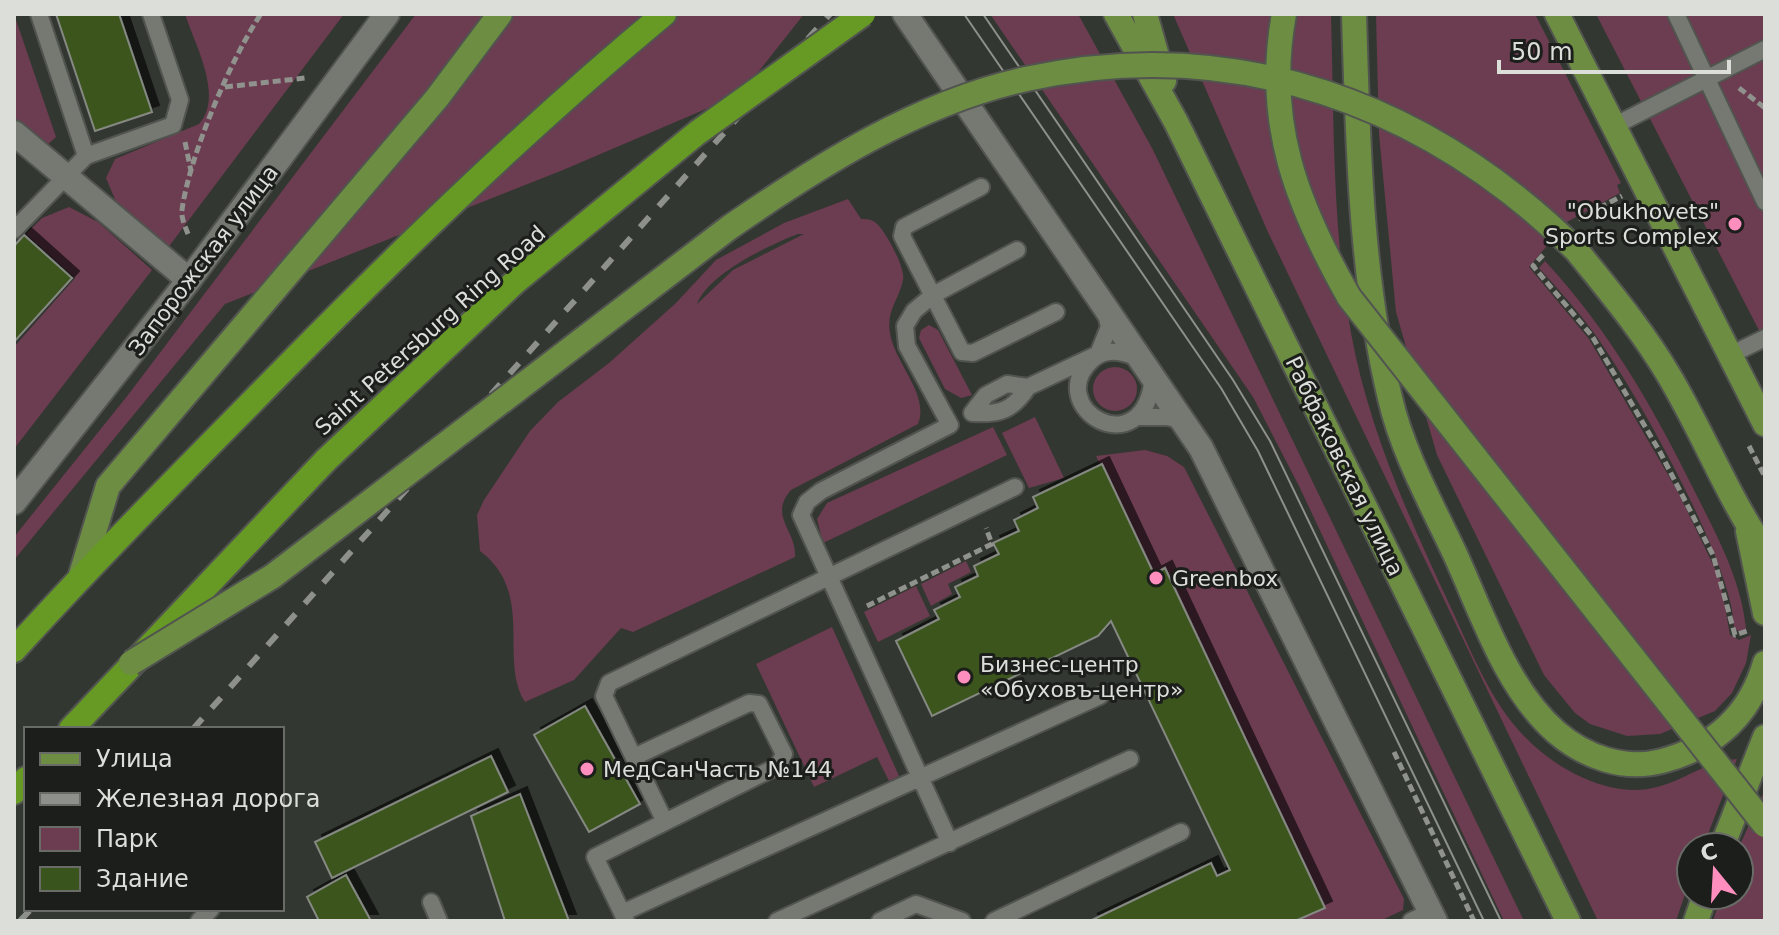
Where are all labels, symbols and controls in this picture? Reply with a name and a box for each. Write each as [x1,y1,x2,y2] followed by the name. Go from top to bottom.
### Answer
[1499,24,1729,74] scale bar
[1511,38,1573,66] text: 50 m
[124,160,283,360] street label: Запорожская улица
[1545,199,1719,249] place label: "Obukhovets" Sports Complex
[1726,215,1744,233] marker: "Obukhovets" Sports Complex
[310,220,550,440] street label: Saint Petersburg Ring Road
[1280,352,1409,580] street label: Рабфаковская улица
[1172,566,1278,591] place label: Greenbox
[1147,569,1165,587] marker: Greenbox
[980,652,1183,702] place label: Бизнес-центр «Обуховъ-центр»
[955,668,973,686] marker: Бизнес-центр «Обуховъ-центр»
[24,727,284,911] legend
[96,745,173,773] text: Улица
[603,757,832,782] place label: МедСанЧасть №144
[578,760,596,778] marker: МедСанЧасть №144
[96,785,320,813] text: Железная дорога
[96,825,158,853] text: Парк
[1675,831,1755,911] north arrow
[1697,838,1721,867] text: С
[96,865,189,893] text: Здание

